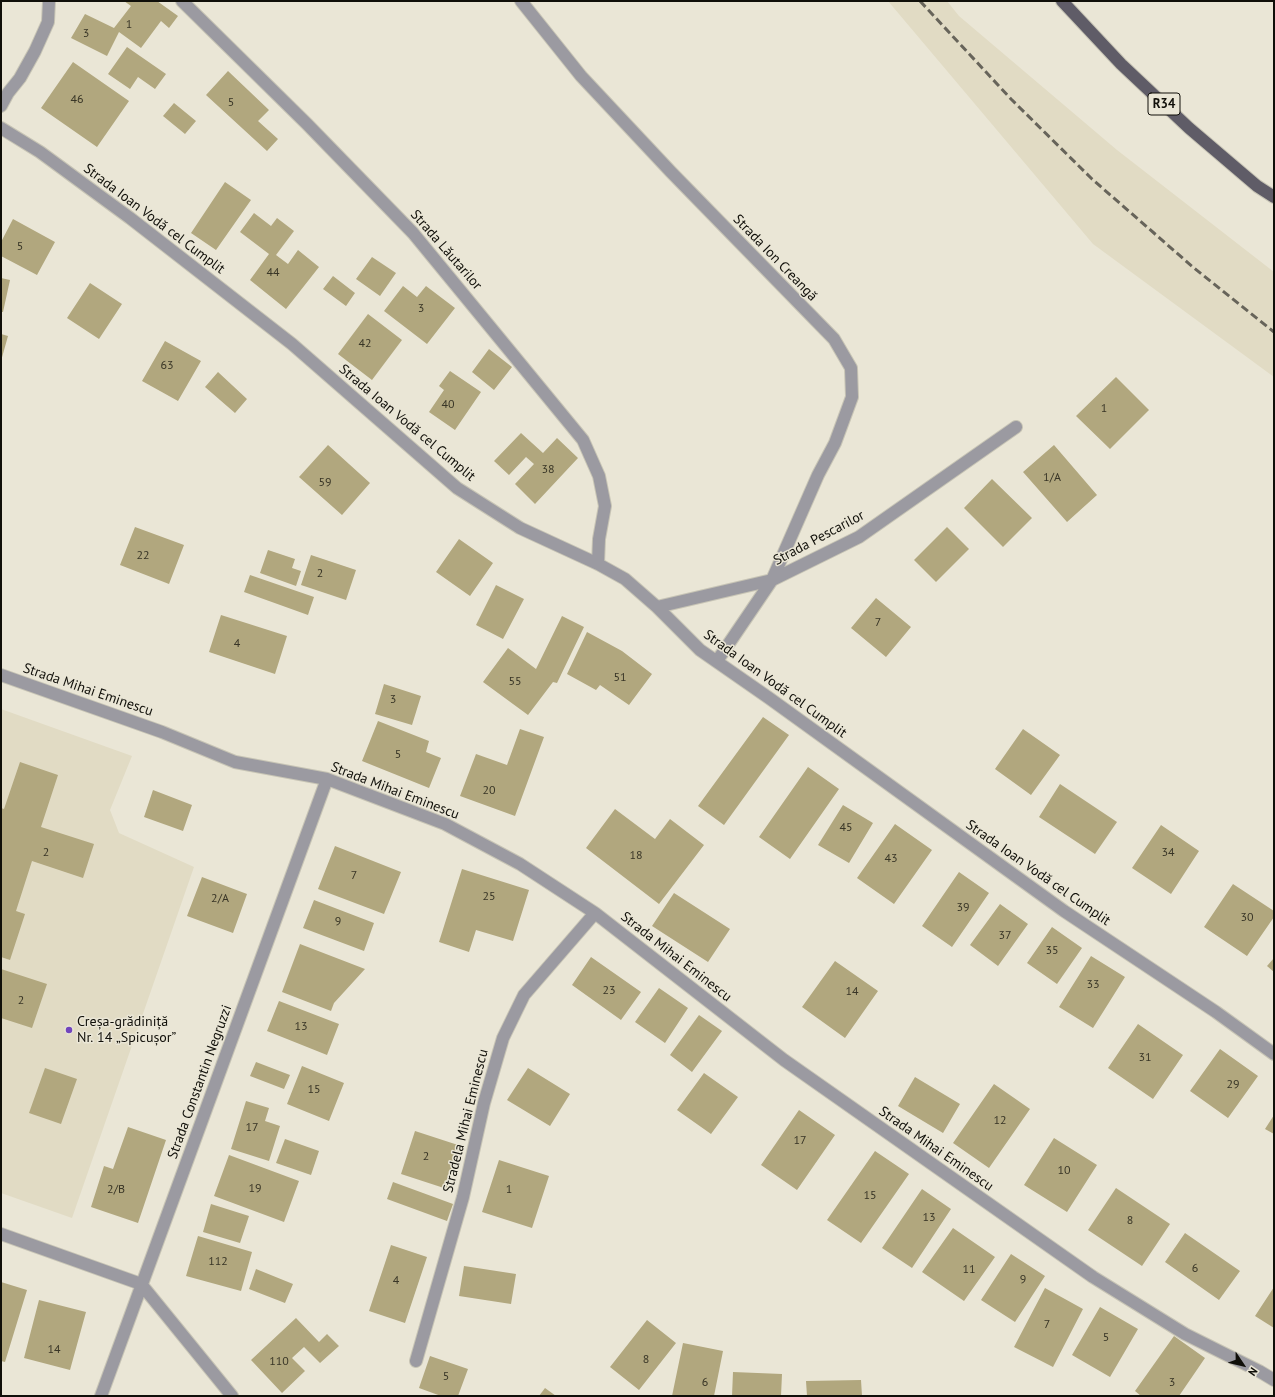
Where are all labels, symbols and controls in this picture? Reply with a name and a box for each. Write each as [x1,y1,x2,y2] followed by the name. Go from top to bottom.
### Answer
[126,18,132,32] house number: 1
[83,27,89,41] house number: 3
[70,93,84,107] house number: 46
[1148,93,1180,115] road number: R34
[228,96,234,110] house number: 5
[80,160,228,278] street label: Strada Ioan Vodă cel Cumplit
[407,207,485,293] street label: Strada Lăutarilor
[729,211,821,305] street label: Strada Ion Creangă
[17,240,23,254] house number: 5
[266,266,280,280] house number: 44
[418,302,424,316] house number: 3
[358,337,372,351] house number: 42
[160,359,174,373] house number: 63
[335,361,479,485] street label: Strada Ioan Vodă cel Cumplit
[441,398,455,412] house number: 40
[1101,402,1107,416] house number: 1
[541,463,555,477] house number: 38
[1043,471,1061,485] house number: 1/A
[318,476,332,490] house number: 59
[771,507,867,569] street label: Strada Pescarilor
[136,549,150,563] house number: 22
[317,567,323,581] house number: 2
[875,616,881,630] house number: 7
[700,626,850,742] street label: Strada Ioan Vodă cel Cumplit
[234,637,240,651] house number: 4
[21,660,155,720] street label: Strada Mihai Eminescu
[613,671,627,685] house number: 51
[508,675,522,689] house number: 55
[390,693,396,707] house number: 3
[395,748,401,762] house number: 5
[328,759,462,823] street label: Strada Mihai Eminescu
[482,784,496,798] house number: 20
[962,817,1114,929] street label: Strada Ioan Vodă cel Cumplit
[839,821,853,835] house number: 45
[43,846,49,860] house number: 2
[1161,846,1175,860] house number: 34
[629,849,643,863] house number: 18
[884,852,898,866] house number: 43
[351,869,357,883] house number: 7
[482,890,496,904] house number: 25
[211,892,229,906] house number: 2/A
[956,901,970,915] house number: 39
[617,908,735,1006] street label: Strada Mihai Eminescu
[1240,911,1254,925] house number: 30
[335,915,341,929] house number: 9
[998,929,1012,943] house number: 37
[1045,944,1059,958] house number: 35
[1086,978,1100,992] house number: 33
[602,984,616,998] house number: 23
[845,985,859,999] house number: 14
[18,994,24,1008] house number: 2
[164,1003,236,1161] street label: Strada Constantin Negruzzi
[77,1014,176,1046] place label: Creșa-grădiniță Nr. 14 „Spicușor”
[294,1020,308,1034] house number: 13
[64,1025,74,1035] marker: Creșa-grădiniță Nr. 14 „Spicușor”
[440,1047,492,1195] street label: Stradela Mihai Eminescu
[1138,1051,1152,1065] house number: 31
[1226,1078,1240,1092] house number: 29
[307,1083,321,1097] house number: 15
[875,1103,997,1195] street label: Strada Mihai Eminescu
[993,1114,1007,1128] house number: 12
[245,1121,259,1135] house number: 17
[793,1134,807,1148] house number: 17
[423,1150,429,1164] house number: 2
[1057,1164,1071,1178] house number: 10
[248,1182,262,1196] house number: 19
[107,1183,125,1197] house number: 2/B
[506,1183,512,1197] house number: 1
[863,1189,877,1203] house number: 15
[922,1211,936,1225] house number: 13
[1127,1214,1133,1228] house number: 8
[208,1255,228,1269] house number: 112
[1192,1262,1198,1276] house number: 6
[962,1263,976,1277] house number: 11
[1020,1273,1026,1287] house number: 9
[393,1274,399,1288] house number: 4
[1044,1318,1050,1332] house number: 7
[1103,1331,1109,1345] house number: 5
[47,1343,61,1357] house number: 14
[1223,1345,1263,1385] north arrow
[643,1353,649,1367] house number: 8
[269,1355,289,1369] house number: 110
[1245,1365,1261,1379] text: N
[443,1370,449,1384] house number: 5
[702,1376,708,1390] house number: 6
[1169,1376,1175,1390] house number: 3

